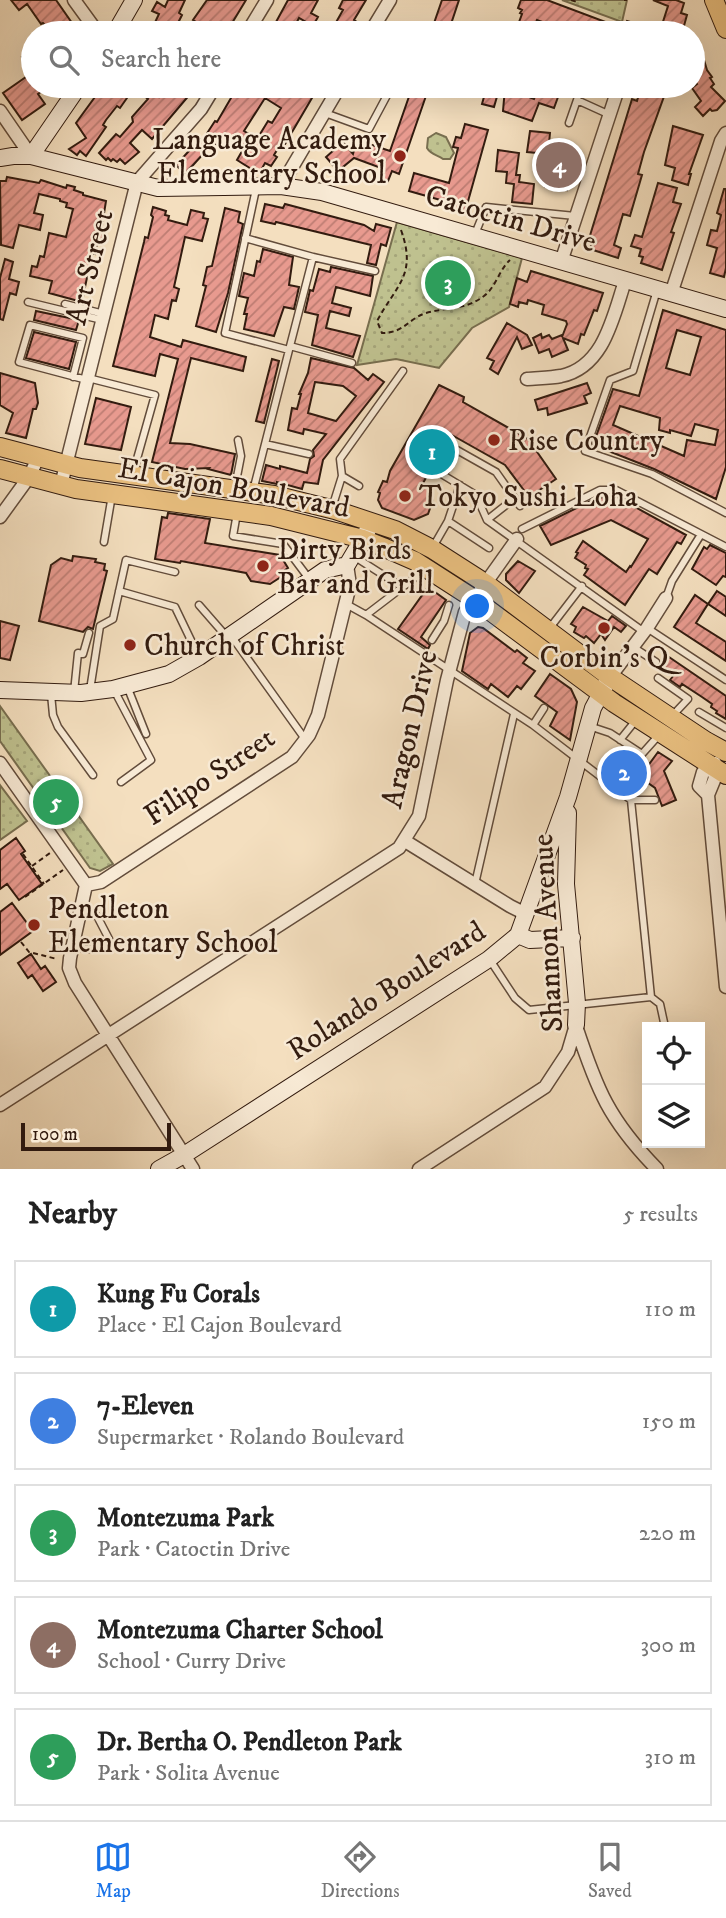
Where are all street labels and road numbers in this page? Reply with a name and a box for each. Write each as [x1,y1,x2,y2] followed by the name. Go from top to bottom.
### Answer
[421,177,600,261] street label: Catoctin Drive
[58,206,123,329] street label: Art Street
[115,450,353,527] street label: El Cajon Boulevard
[374,647,447,812] street label: Aragon Drive
[137,720,282,834] street label: Filipo Street
[525,833,572,1033] street label: Shannon Avenue
[281,913,493,1069] street label: Rolando Boulevard

